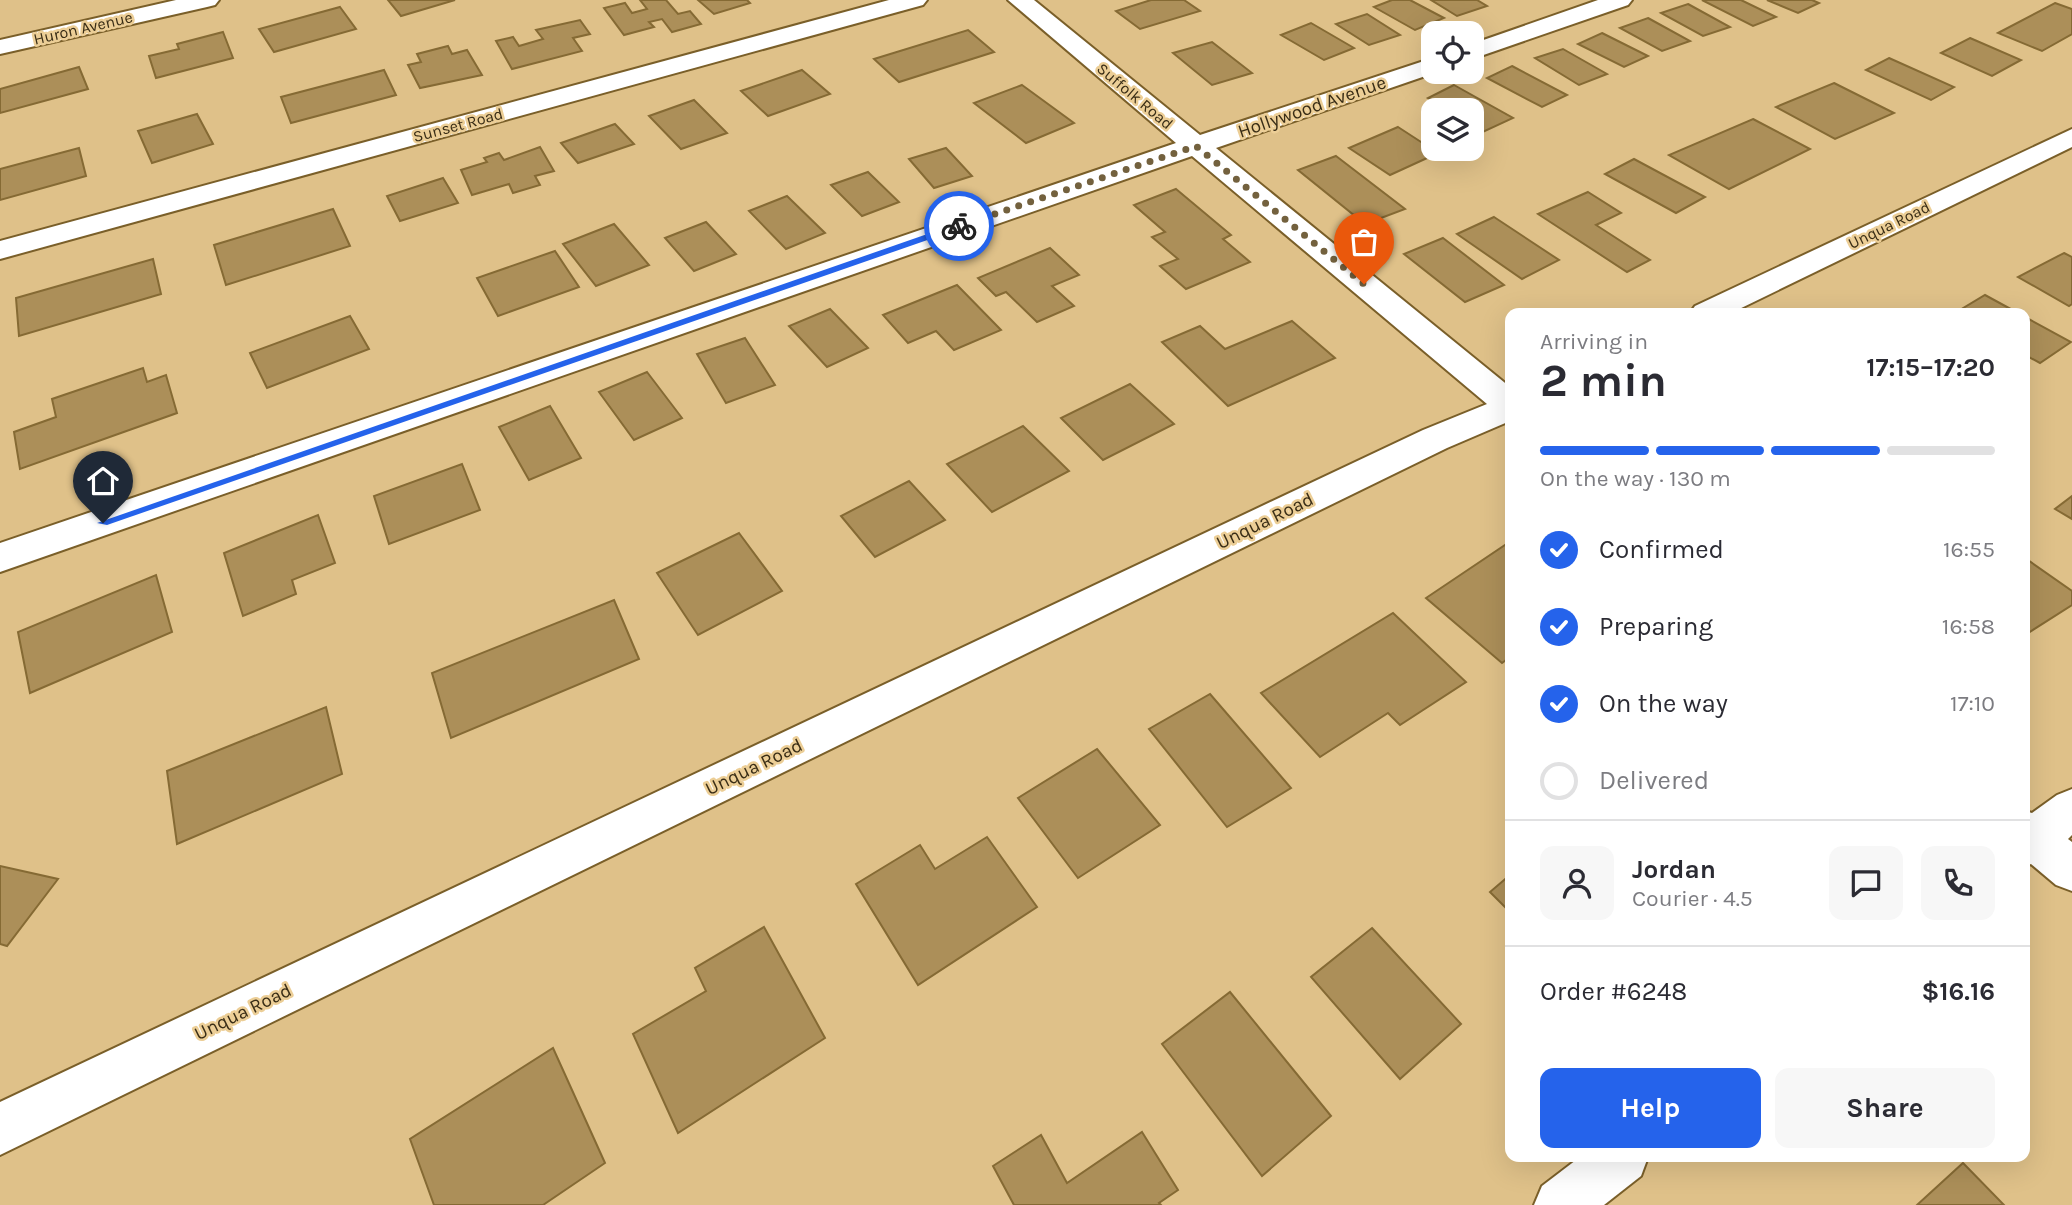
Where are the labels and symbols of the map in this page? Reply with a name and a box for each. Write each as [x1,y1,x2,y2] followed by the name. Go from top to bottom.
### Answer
[32,7,134,49] street label: Huron Avenue
[1093,59,1177,133] street label: Suffolk Road
[1235,71,1389,143] street label: Hollywood Avenue
[411,104,505,146] street label: Sunset Road
[924,191,994,261] courier
[1845,197,1933,253] street label: Unqua Road
[1334,212,1394,284] pin
[73,451,133,523] pin
[1213,488,1317,554] street label: Unqua Road
[702,734,806,800] street label: Unqua Road
[191,979,295,1045] street label: Unqua Road

